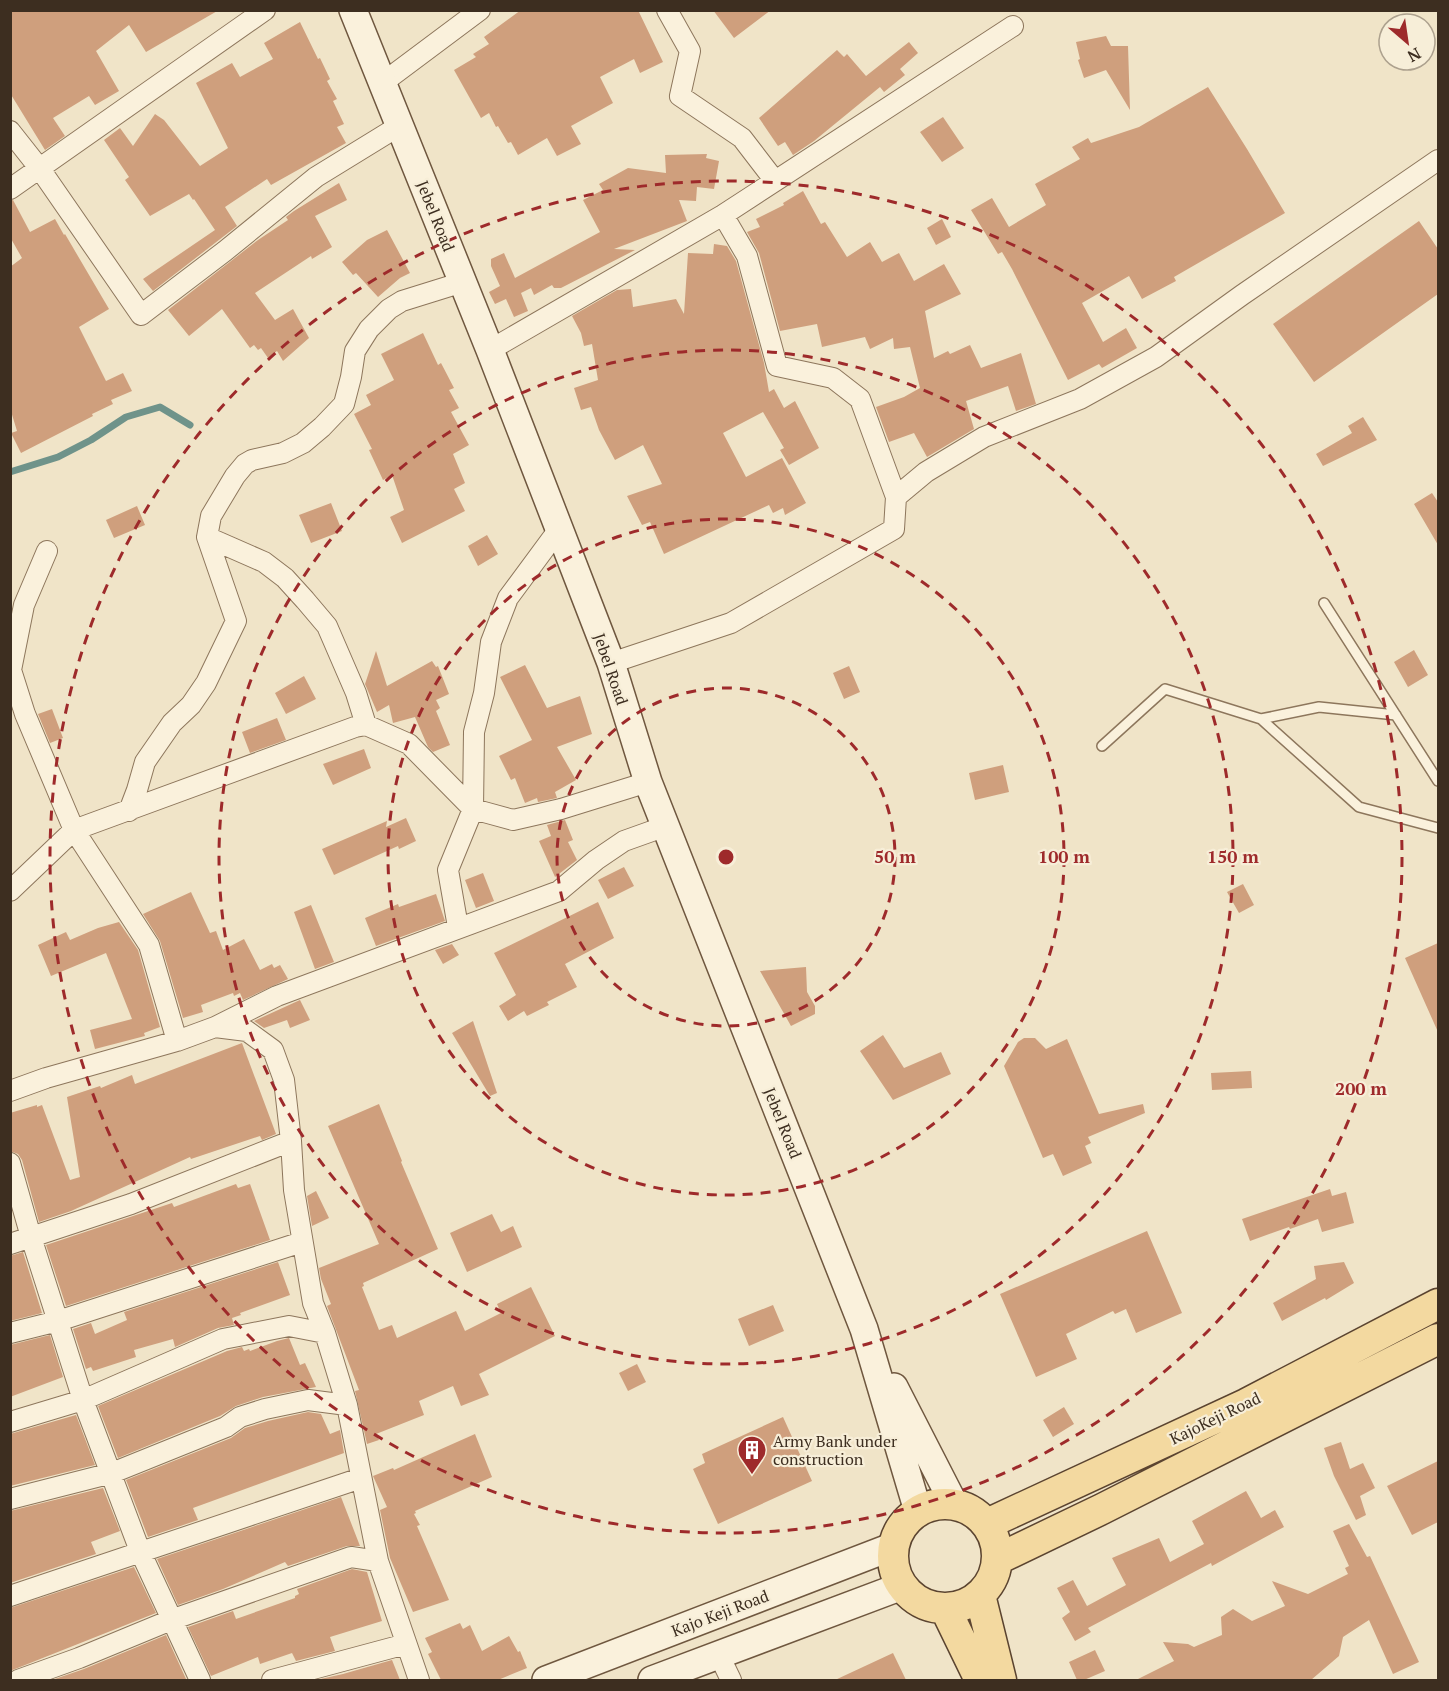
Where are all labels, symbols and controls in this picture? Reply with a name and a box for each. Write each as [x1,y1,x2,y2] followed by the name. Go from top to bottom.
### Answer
[1377,12,1437,72] north arrow
[1404,43,1425,68] text: N
[412,177,460,255] street label: Jebel Road
[588,630,634,708] street label: Jebel Road
[874,844,916,868] text: 50 m
[1038,844,1090,868] text: 100 m
[1207,844,1259,868] text: 150 m
[716,847,736,867] centre of rings
[1335,1076,1387,1100] text: 200 m
[759,1084,807,1162] street label: Jebel Road
[1166,1386,1264,1449] street label: KajoKeji Road
[773,1430,898,1470] place label: Army Bank under construction
[736,1434,768,1476] building icon: Army Bank under construction
[668,1584,772,1642] street label: Kajo Keji Road

